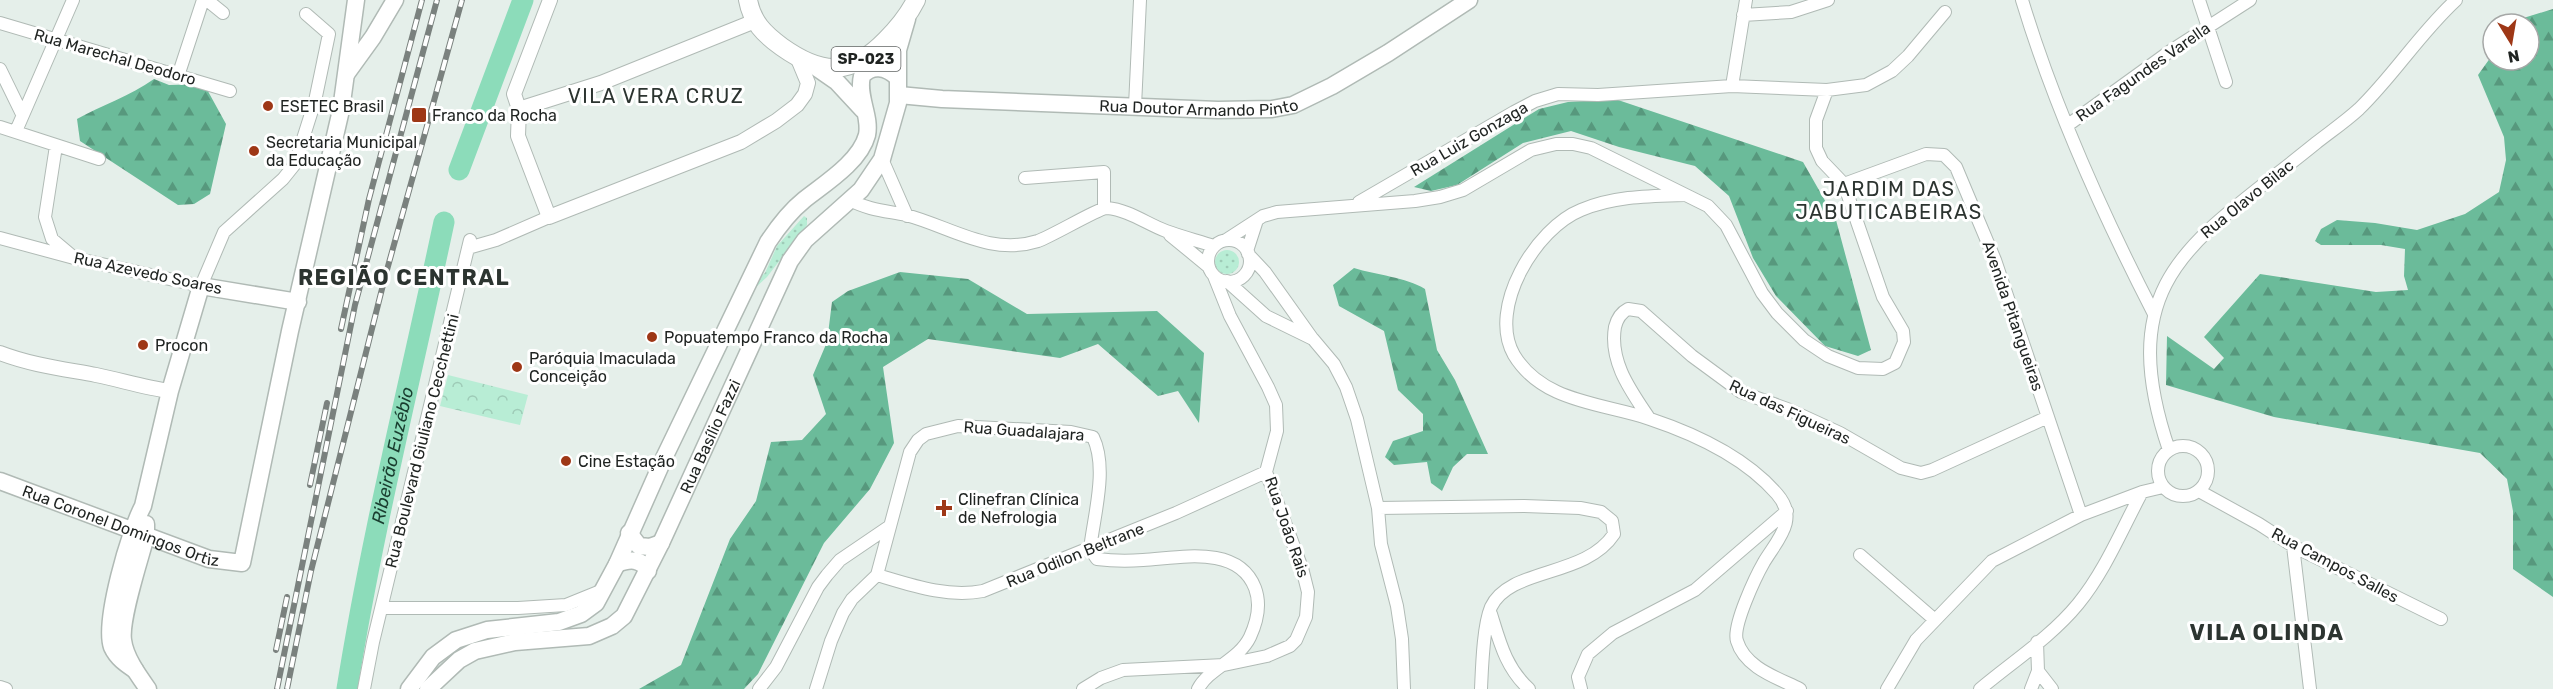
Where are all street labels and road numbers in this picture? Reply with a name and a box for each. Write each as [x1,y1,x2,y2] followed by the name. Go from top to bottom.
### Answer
[2072,18,2214,126] street label: Rua Fagundes Varella
[32,25,198,89] street label: Rua Marechal Deodoro
[832,47,900,71] road number: SP-023
[1099,94,1301,120] street label: Rua Doutor Armando Pinto
[1407,98,1531,180] street label: Rua Luiz Gonzaga
[2197,156,2297,242] street label: Rua Olavo Bilac
[1978,238,2048,394] street label: Avenida Pitangueiras
[72,248,224,298] street label: Rua Azevedo Soares
[381,312,463,570] street label: Rua Boulevard Giuliano Cecchettini
[676,376,744,496] street label: Rua Basílio Fazzi
[1726,376,1854,448] street label: Rua das Figueiras
[963,417,1085,445] street label: Rua Guadalajara
[1261,474,1313,580] street label: Rua João Rais
[20,481,220,570] street label: Rua Coronel Domingos Ortiz
[1003,519,1147,591] street label: Rua Odilon Beltrane
[2268,523,2402,607] street label: Rua Campos Salles

